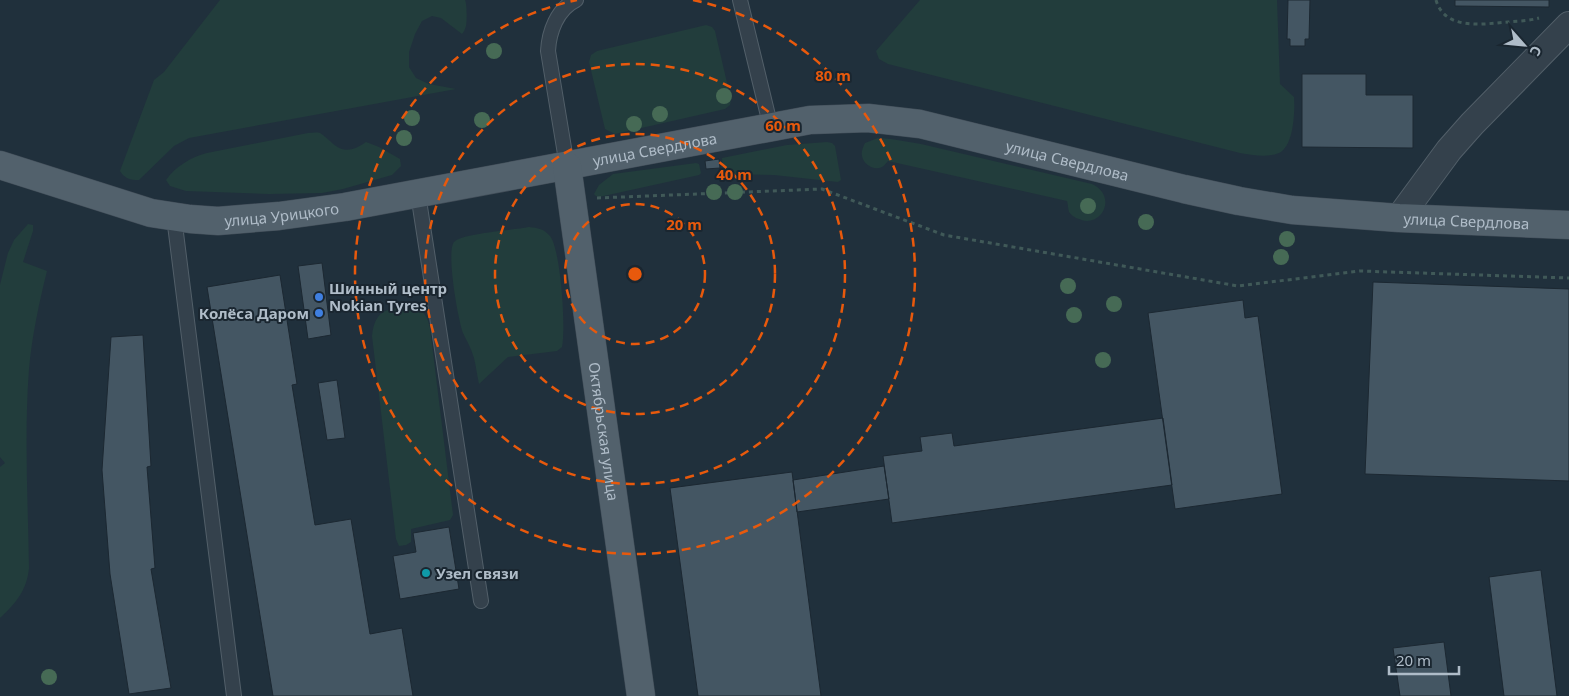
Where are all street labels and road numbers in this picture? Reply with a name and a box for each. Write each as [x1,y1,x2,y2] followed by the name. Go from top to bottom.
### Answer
[591,128,719,170] street label: улица Свердлова
[1004,136,1131,185] street label: улица Свердлова
[224,198,340,230] street label: улица Урицкого
[1403,208,1530,233] street label: улица Свердлова
[584,361,624,502] street label: Октябрьская улица

